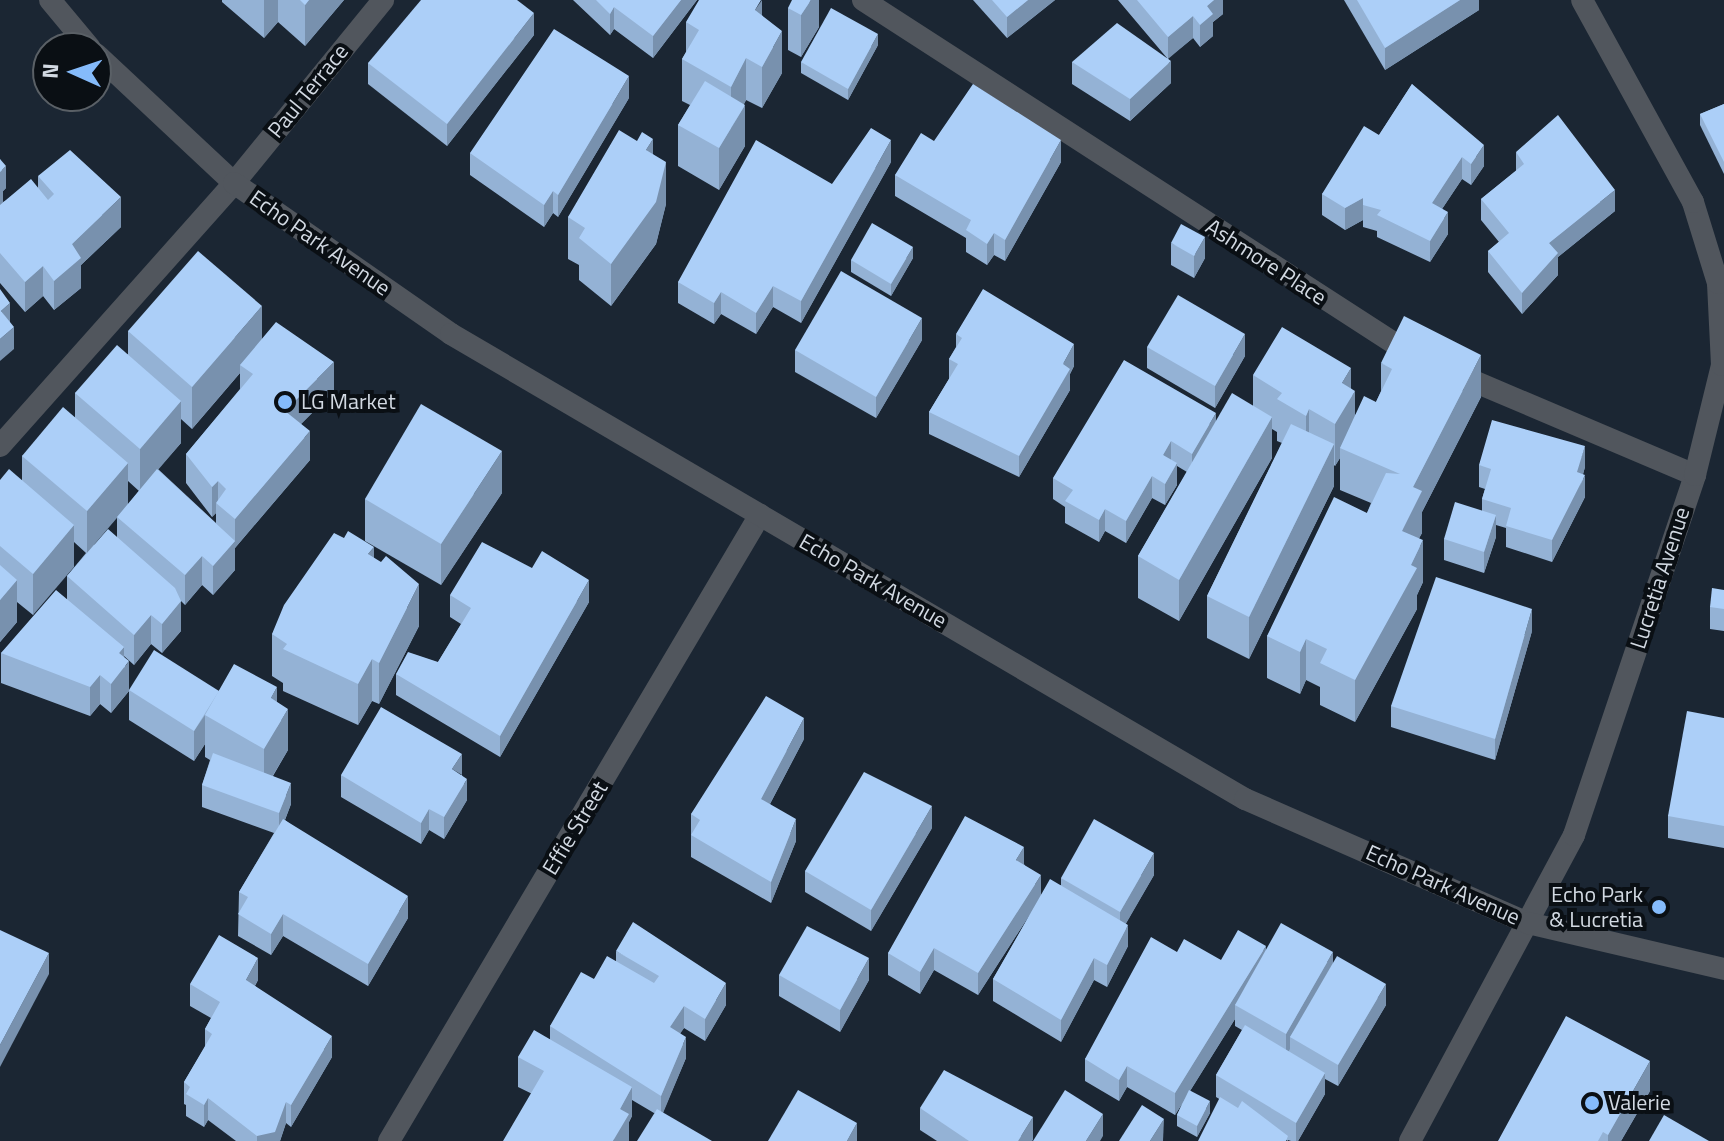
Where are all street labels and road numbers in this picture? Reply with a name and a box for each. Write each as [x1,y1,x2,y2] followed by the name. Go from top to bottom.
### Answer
[262,39,354,143] street label: Paul Terrace
[245,185,395,301] street label: Echo Park Avenue
[1201,213,1331,311] street label: Ashmore Place
[1625,504,1695,652] street label: Lucretia Avenue
[795,528,951,634] street label: Echo Park Avenue
[537,777,613,879] street label: Effie Street
[1362,839,1524,931] street label: Echo Park Avenue

